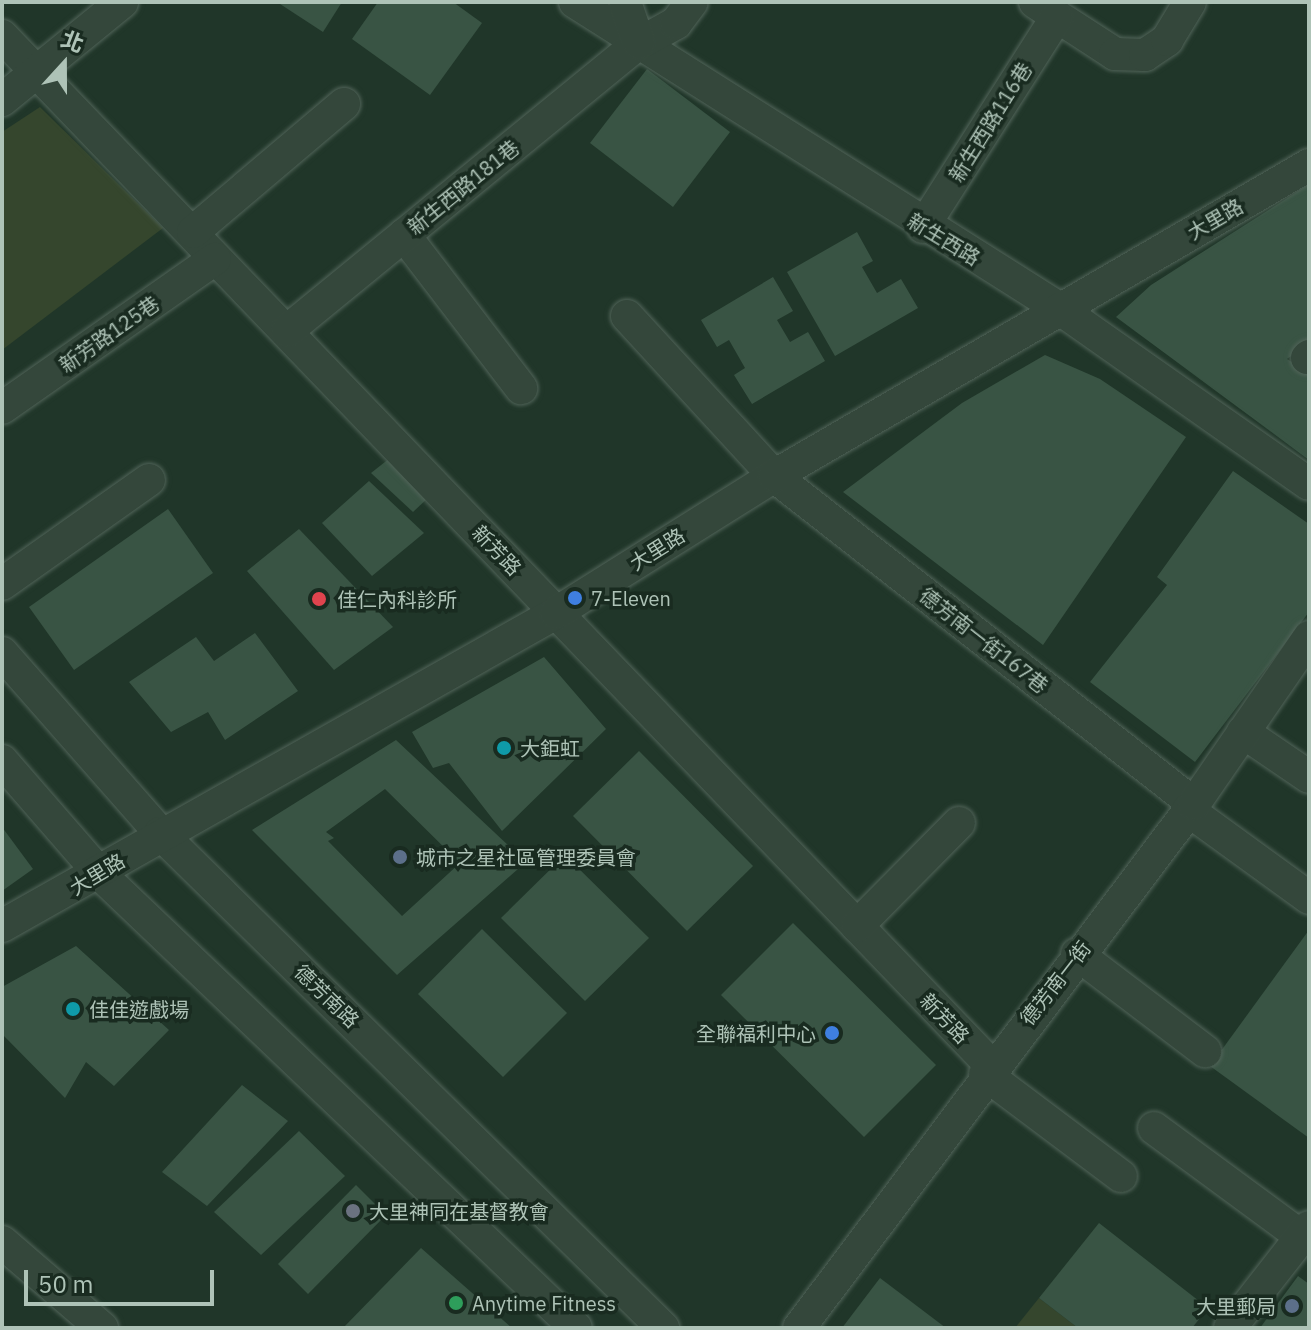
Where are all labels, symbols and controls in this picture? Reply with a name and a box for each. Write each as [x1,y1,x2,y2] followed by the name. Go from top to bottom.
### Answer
[24,24,104,104] north arrow
[57,24,88,59] text: 北
[944,58,1036,186] street label: 新生西路116巷
[403,135,523,239] street label: 新生西路181巷
[1183,194,1247,244] street label: 大里路
[904,208,984,270] street label: 新生西路
[55,291,163,377] street label: 新芳路125巷
[468,520,526,580] street label: 新芳路
[625,523,689,575] street label: 大里路
[915,583,1053,697] street label: 德芳南一街167巷
[591,586,671,610] place label: 7-Eleven
[337,587,457,611] place label: 佳仁內科診所
[308,588,330,610] marker: 佳仁內科診所
[566,589,584,607] marker: 7-Eleven
[520,736,580,760] place label: 大鉅虹
[495,739,513,757] marker: 大鉅虹
[416,845,636,869] place label: 城市之星社區管理委員會
[65,848,129,900] street label: 大里路
[391,848,409,866] marker: 城市之星社區管理委員會
[1015,936,1095,1030] street label: 德芳南一街
[290,960,364,1032] street label: 德芳南路
[916,988,974,1048] street label: 新芳路
[89,997,189,1021] place label: 佳佳遊戲場
[64,1000,82,1018] marker: 佳佳遊戲場
[696,1021,816,1045] place label: 全聯福利中心
[823,1024,841,1042] marker: 全聯福利中心
[369,1199,549,1223] place label: 大里神同在基督教會
[344,1202,362,1220] marker: 大里神同在基督教會
[28,1254,218,1304] scale bar
[38,1268,93,1300] text: 50 m
[472,1291,616,1315] place label: Anytime Fitness
[447,1294,465,1312] marker: Anytime Fitness
[1196,1294,1276,1318] place label: 大里郵局
[1283,1297,1301,1315] marker: 大里郵局

